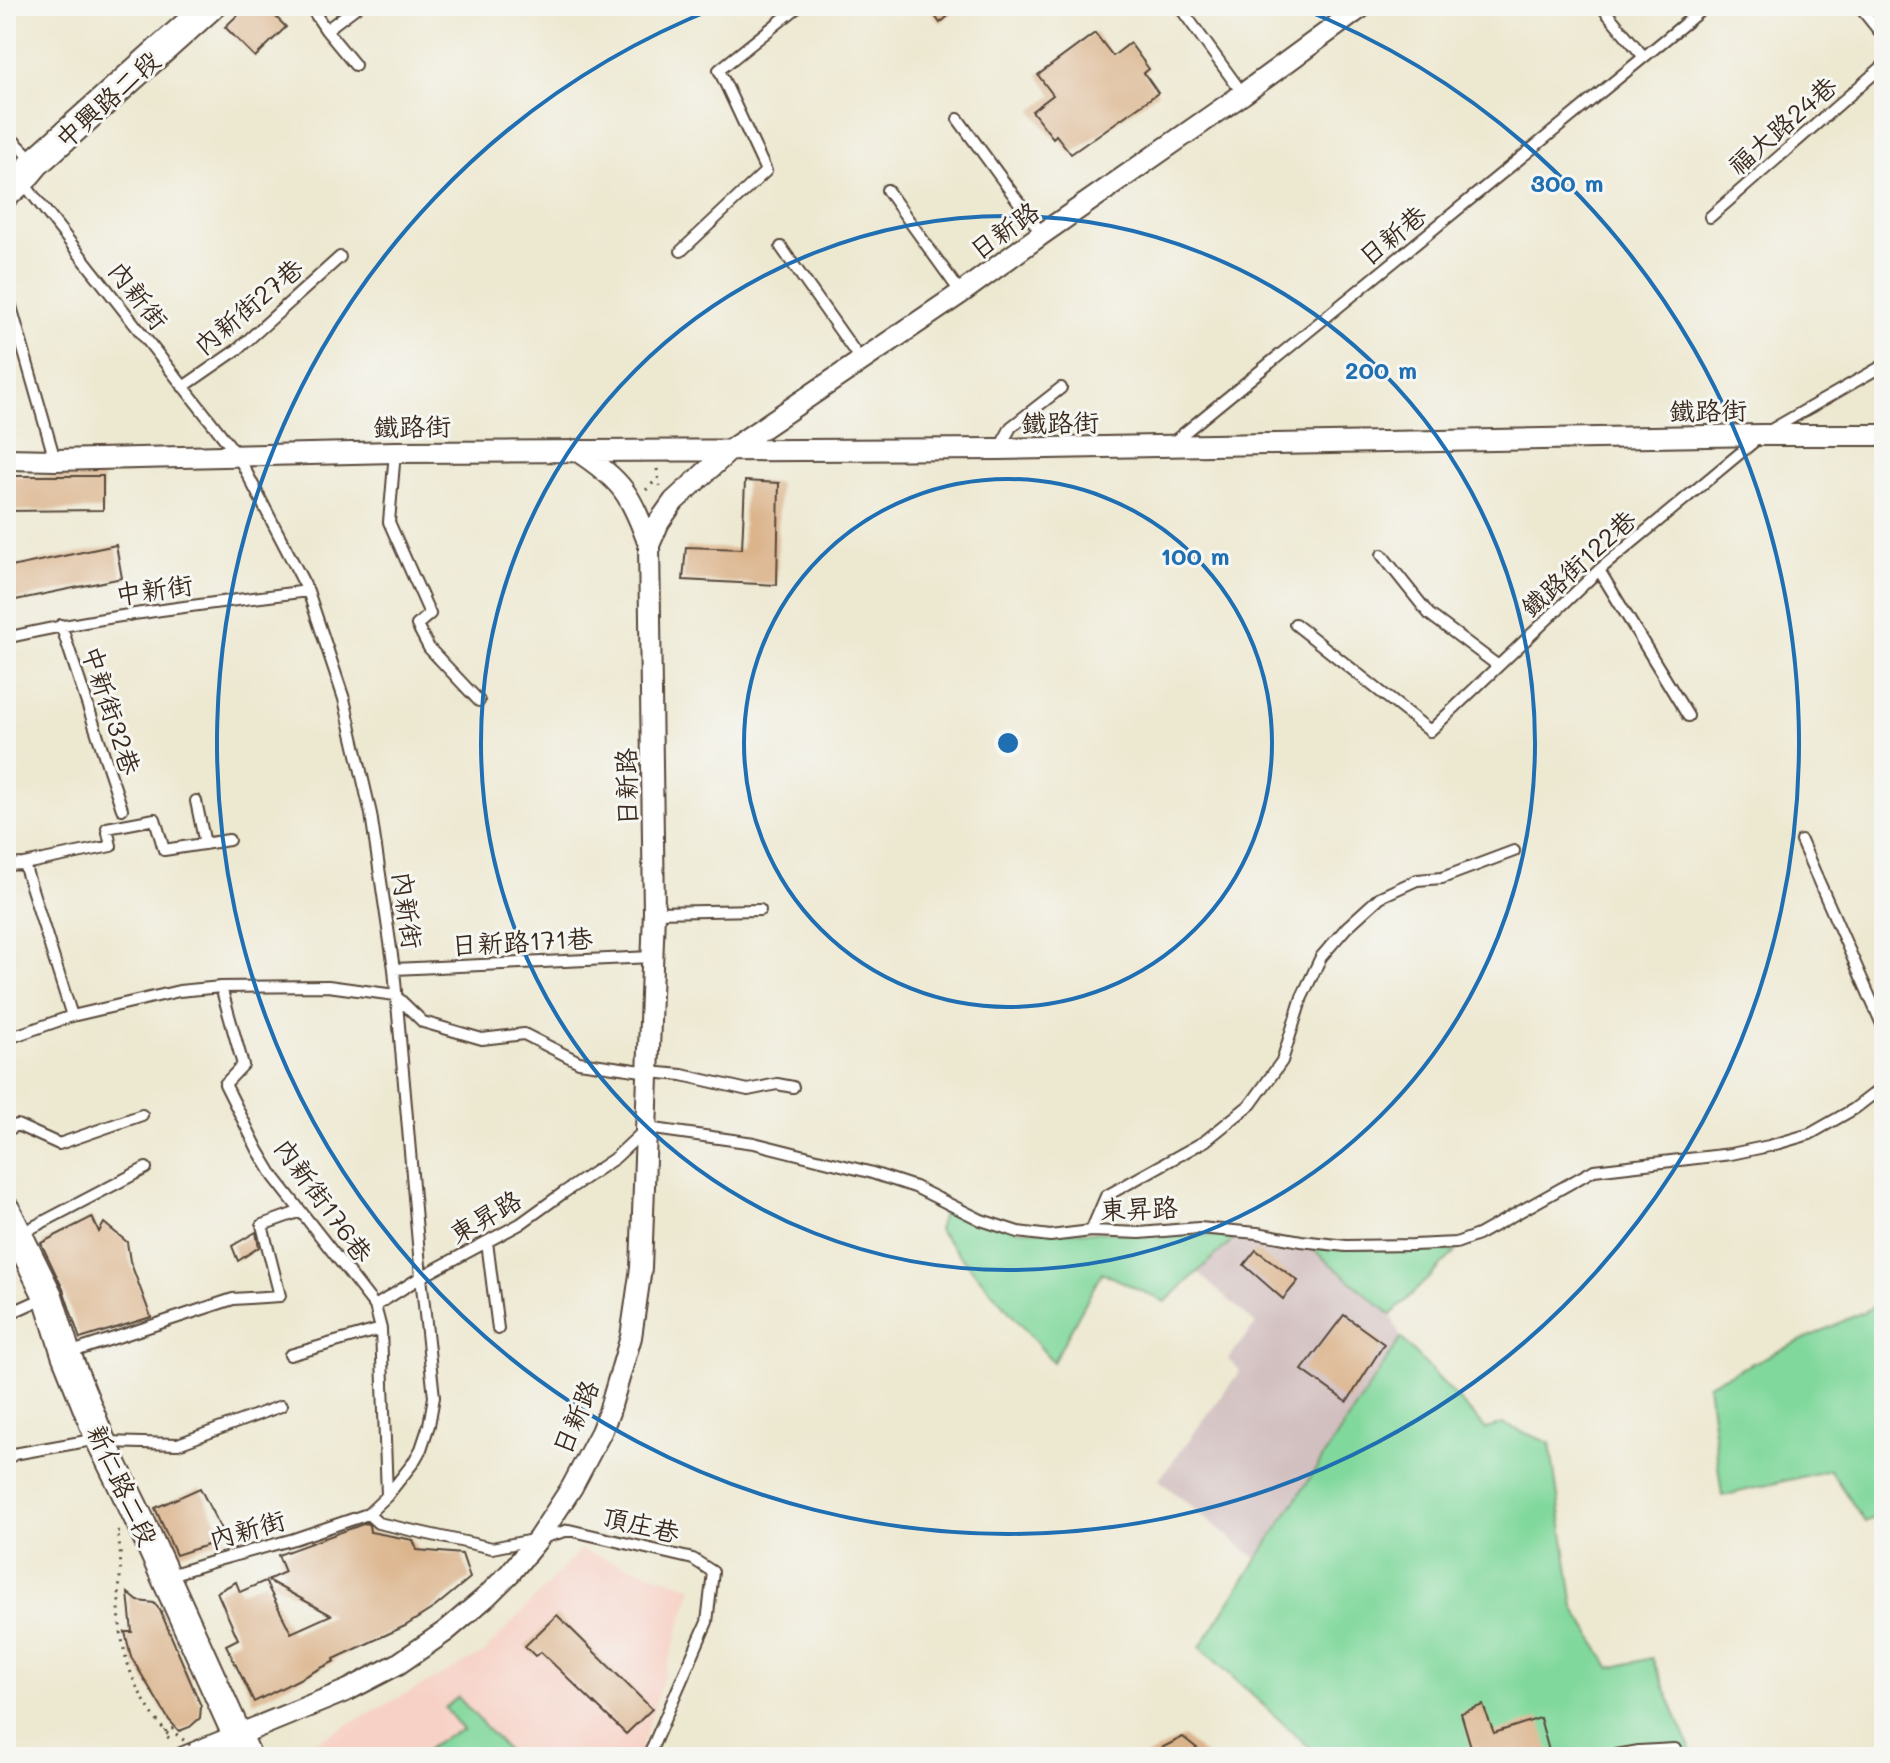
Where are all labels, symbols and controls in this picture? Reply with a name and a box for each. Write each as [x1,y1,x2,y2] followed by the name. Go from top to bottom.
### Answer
[47,43,167,155] street label: 中興路二段
[1720,68,1844,182] street label: 福大路24巷
[1531,167,1603,198] text: 300 m
[962,193,1046,267] street label: 日新路
[1351,197,1433,273] street label: 日新巷
[186,250,310,362] street label: 內新街27巷
[102,254,176,336] street label: 內新街
[1345,354,1417,385] text: 200 m
[1669,392,1747,428] street label: 鐵路街
[1021,404,1099,440] street label: 鐵路街
[373,408,451,444] street label: 鐵路街
[1513,502,1643,624] street label: 鐵路街122巷
[1160,540,1230,571] text: 100 m
[113,567,195,611] street label: 中新街
[75,641,149,779] street label: 中新街32巷
[994,729,1022,757] centre of rings
[608,748,644,826] street label: 日新路
[386,869,430,951] street label: 內新街
[450,920,594,962] street label: 日新路171巷
[267,1131,381,1269] street label: 內新街176巷
[443,1182,527,1250] street label: 東昇路
[1099,1190,1179,1226] street label: 東昇路
[544,1374,606,1460] street label: 日新路
[80,1419,166,1551] street label: 新仁路二段
[599,1499,683,1549] street label: 頂庄巷
[205,1502,289,1556] street label: 內新街

